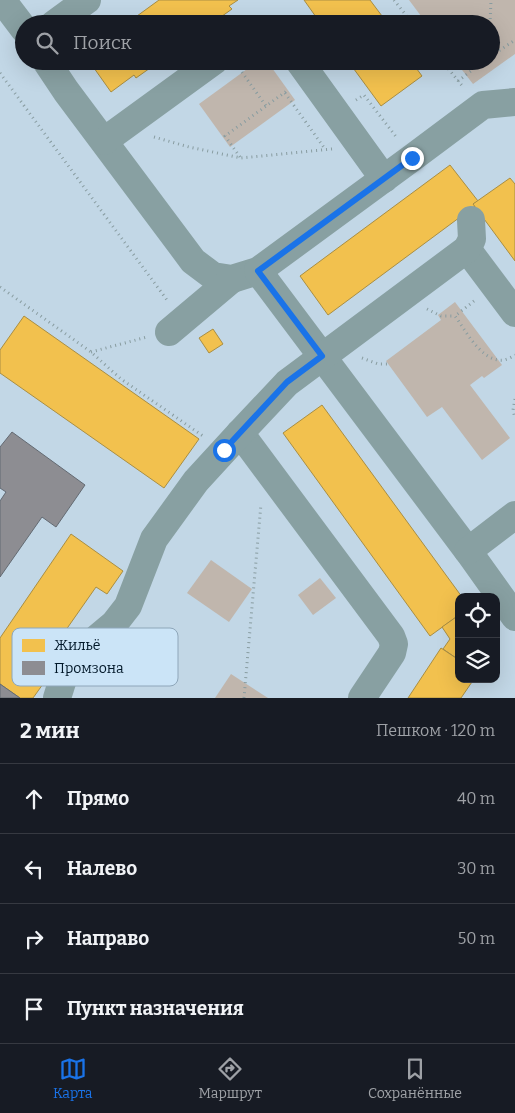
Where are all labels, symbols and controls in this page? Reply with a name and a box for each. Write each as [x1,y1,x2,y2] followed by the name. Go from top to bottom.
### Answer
[15,15,500,70] search box
[33,29,61,57] icon: search
[73,31,132,54] text: Поиск
[401,147,424,170] route end
[213,439,236,462] route start
[455,593,500,683] map controls
[455,593,500,638] button: locate
[12,628,178,686] legend
[54,637,100,654] text: Жильё
[455,638,500,683] button: layers
[54,660,124,677] text: Промзона
[20,718,80,744] text: 2 мин
[376,721,495,740] text: Пешком · 120 m
[20,785,48,813] icon: ahead
[67,787,129,810] text: Прямо
[457,789,495,808] text: 40 m
[20,855,48,883] icon: left
[67,857,137,880] text: Налево
[457,859,495,878] text: 30 m
[20,925,48,953] icon: right
[67,927,149,950] text: Направо
[458,929,495,948] text: 50 m
[20,995,48,1023] icon: arrive
[67,997,244,1020] text: Пункт назначения
[53,1055,93,1102] tab: Карта
[199,1055,262,1102] tab: Маршрут
[368,1055,462,1102] tab: Сохранённые

